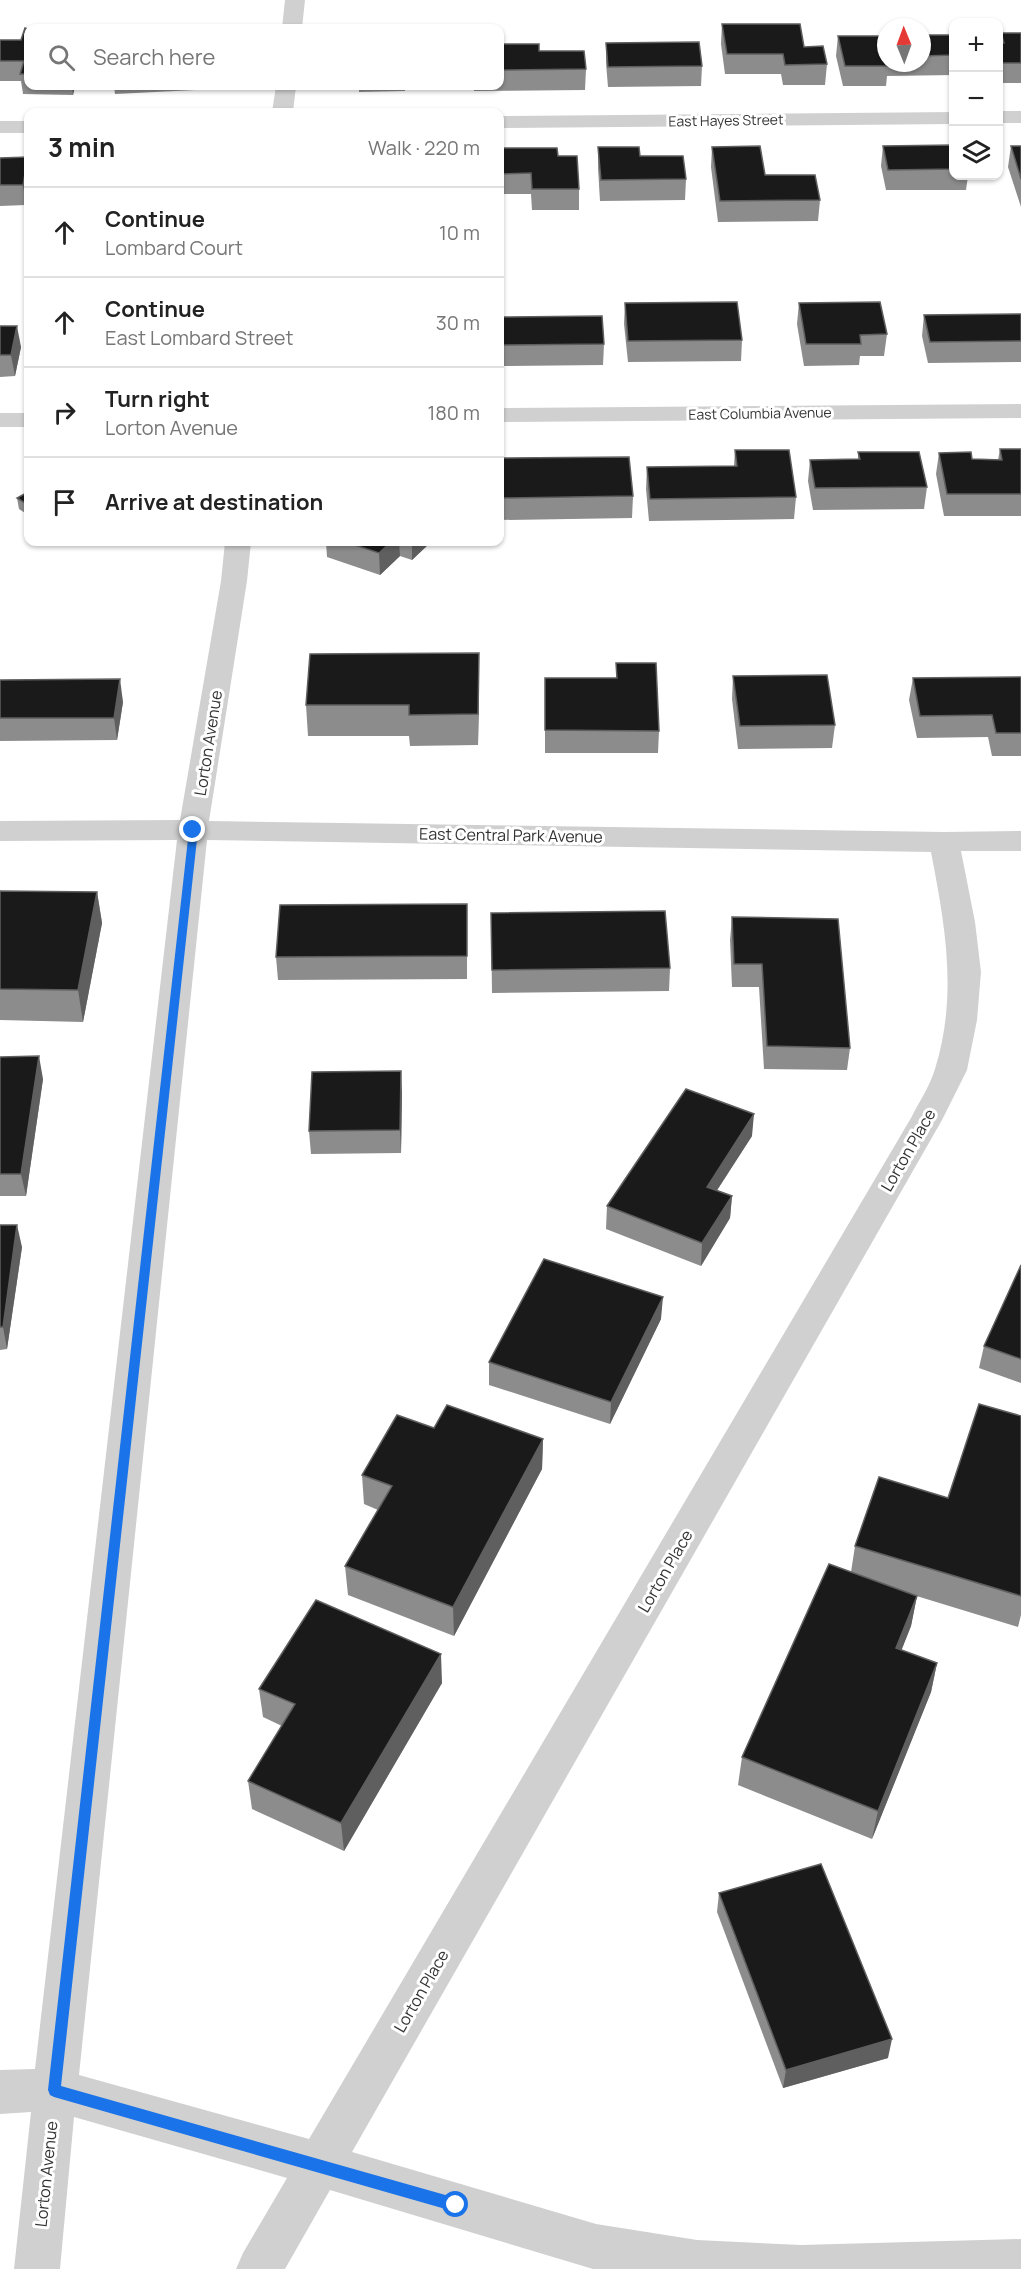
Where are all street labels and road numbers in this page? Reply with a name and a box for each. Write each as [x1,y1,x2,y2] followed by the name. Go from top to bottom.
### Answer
[668,109,784,131] street label: East Hayes Street
[688,402,832,424] street label: East Columbia Avenue
[189,689,227,797] street label: Lorton Avenue
[419,822,603,848] street label: East Central Park Avenue
[875,1105,941,1195] street label: Lorton Place
[632,1526,698,1616] street label: Lorton Place
[388,1946,454,2036] street label: Lorton Place
[29,2120,63,2228] street label: Lorton Avenue

